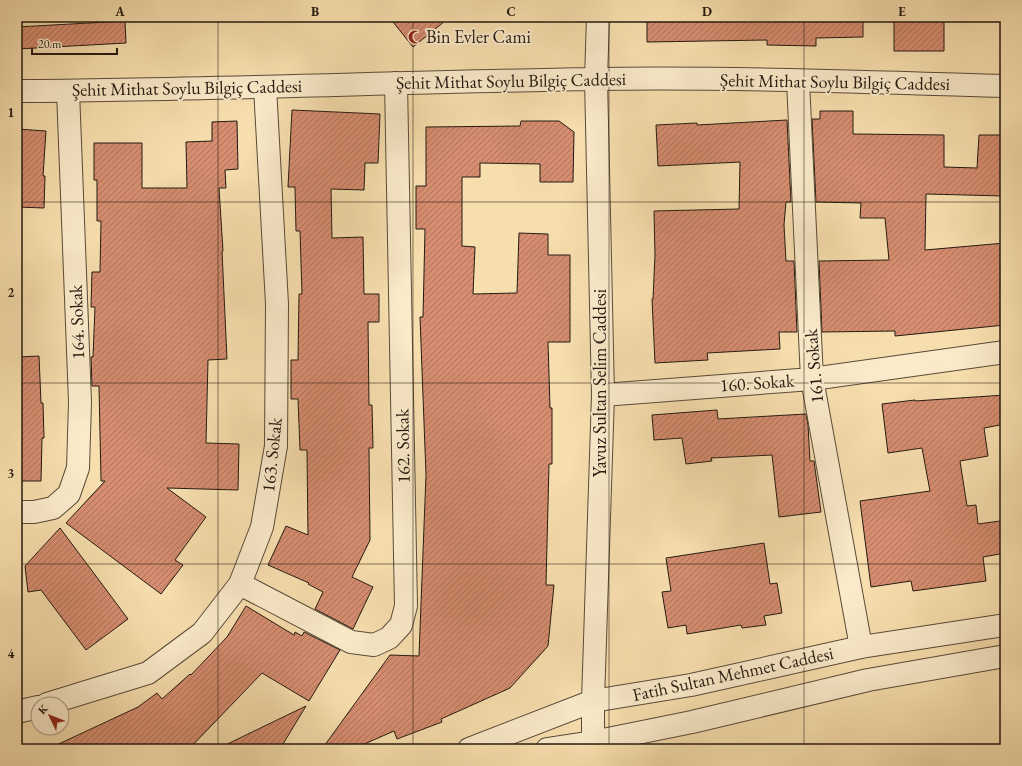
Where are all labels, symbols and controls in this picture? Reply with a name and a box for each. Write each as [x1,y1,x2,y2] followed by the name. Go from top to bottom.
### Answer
[114,3,125,20] text: A
[311,3,319,20] text: B
[506,3,516,20] text: C
[702,3,712,20] text: D
[898,3,906,20] text: E
[426,25,531,48] place label: Bin Evler Cami
[407,29,423,45] mosque icon: Bin Evler Cami
[32,30,117,56] scale bar
[38,36,62,52] text: 20 m
[396,67,627,94] street label: Şehit Mithat Soylu Bilgiç Caddesi
[720,68,951,95] street label: Şehit Mithat Soylu Bilgiç Caddesi
[72,74,303,101] street label: Şehit Mithat Soylu Bilgiç Caddesi
[8,104,15,121] text: 1
[8,284,15,301] text: 2
[64,284,89,360] street label: 164. Sokak
[588,288,611,477] street label: Yavuz Sultan Selim Caddesi
[799,327,828,404] street label: 161. Sokak
[719,368,796,397] street label: 160. Sokak
[390,408,415,484] street label: 162. Sokak
[256,416,287,493] street label: 163. Sokak
[8,465,15,482] text: 3
[630,641,836,706] street label: Fatih Sultan Mehmet Caddesi
[8,645,15,662] text: 4
[30,696,70,736] north arrow
[35,701,51,717] text: K

